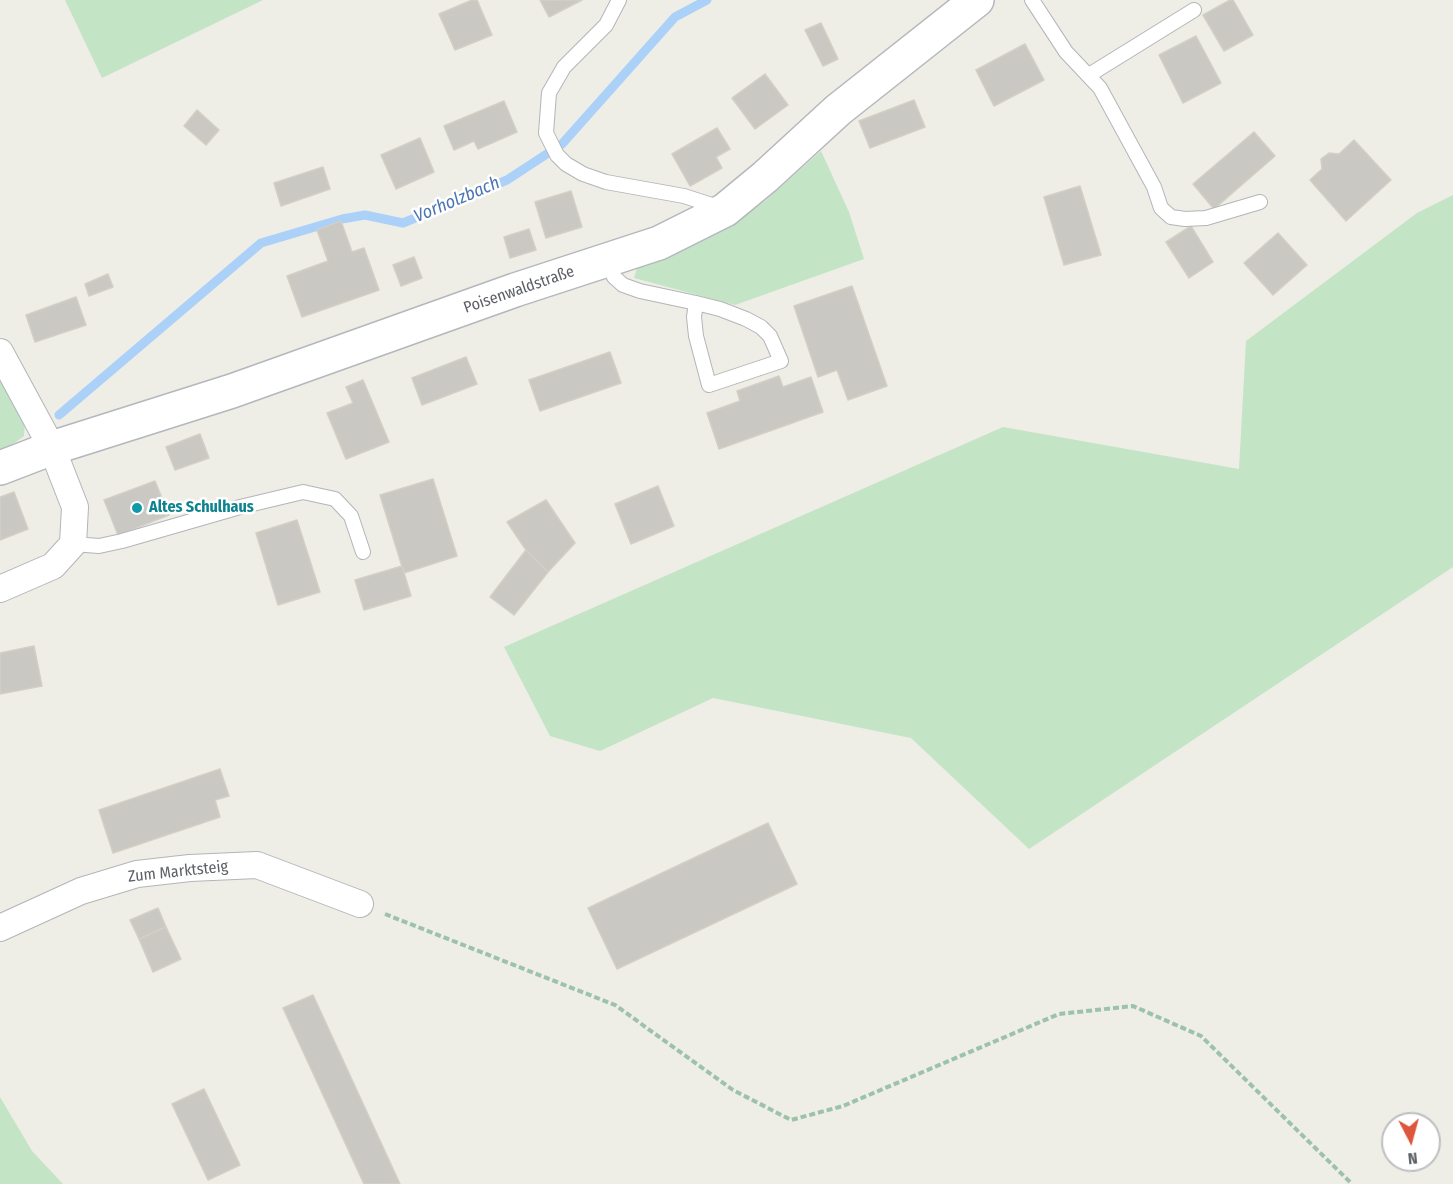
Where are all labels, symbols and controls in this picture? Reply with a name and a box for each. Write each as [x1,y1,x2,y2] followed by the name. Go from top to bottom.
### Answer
[411,172,503,228] water label: Vorholzbach
[461,262,577,318] street label: Poisenwaldstraße
[149,498,254,518] place label: Altes Schulhaus
[130,501,144,515] marker: Altes Schulhaus
[127,857,229,887] street label: Zum Marktsteig
[1381,1112,1441,1172] north arrow
[1407,1148,1418,1168] text: N

